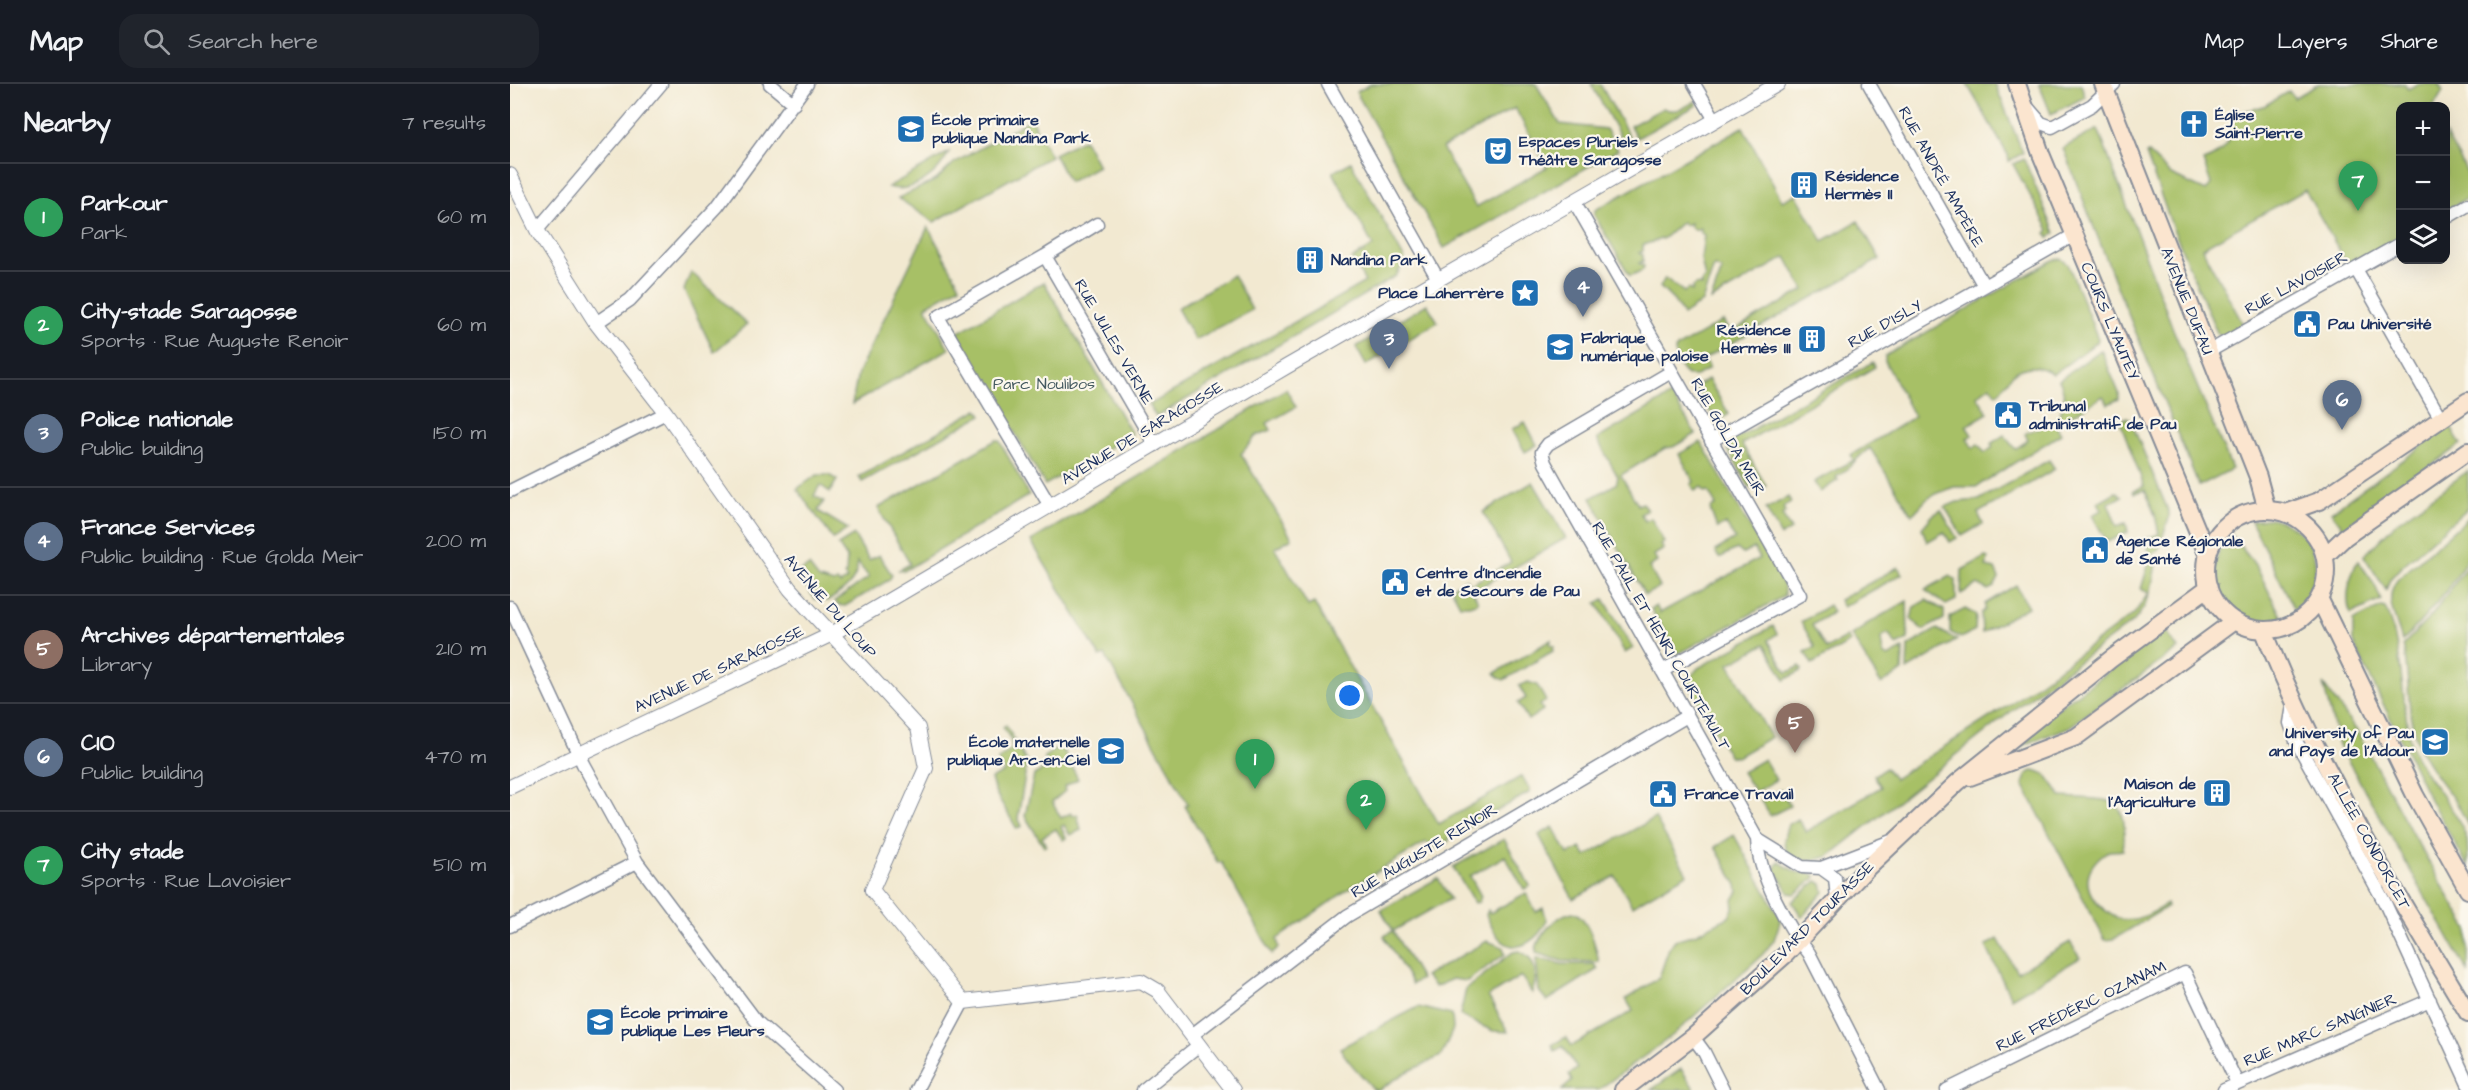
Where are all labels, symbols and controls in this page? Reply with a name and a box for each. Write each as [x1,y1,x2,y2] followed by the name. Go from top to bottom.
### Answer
[119,14,539,68] search box
[30,22,83,61] text: Map
[140,25,173,58] icon: search
[188,26,318,57] text: Search here
[2204,27,2244,56] text: Map
[2277,27,2347,56] text: Layers
[2380,27,2438,56] text: Share
[1893,102,1989,252] street label: RUE ANDRÉ AMPÈRE
[2396,102,2450,264] map controls
[2396,102,2450,156] button: +
[2214,104,2303,144] place label: Église Saint-Pierre
[24,105,111,141] text: Nearby
[2178,108,2210,140] church icon: Église Saint-Pierre
[402,109,486,137] text: 7 results
[932,109,1091,149] place label: École primaire publique Nandina Park
[895,113,927,145] school or university icon: École primaire publique Nandina Park
[1518,131,1662,173] place label: Espaces Pluriels - Théâtre Saragosse
[1482,135,1514,167] theatre icon: Espaces Pluriels - Théâtre Saragosse
[2396,156,2450,210] button: −
[2338,162,2378,211] pin: 7
[1825,165,1900,205] place label: Résidence Hermès II
[1788,169,1820,201] building icon: Résidence Hermès II
[81,188,168,219] text: Parkour
[42,203,45,231] text: 1
[437,203,486,231] text: 60 m
[2396,210,2450,264] button: layers
[81,219,127,247] text: Park
[1294,244,1326,276] building icon: Nandina Park
[2155,244,2219,358] street label: AVENUE DUFAU
[2241,246,2351,320] street label: RUE LAVOISIER
[1331,249,1428,271] place label: Nandina Park
[2075,259,2145,384] street label: COURS LYAUTEY
[1564,268,1602,317] pin: 4
[1069,275,1159,409] street label: RUE JULES VERNE
[1509,277,1541,309] place icon: Place Laherrère
[1378,282,1504,304] place label: Place Laherrère
[1844,294,1926,353] street label: RUE D'ISLY
[81,296,297,327] text: City-stade Saragosse
[2291,308,2323,340] public building icon: Pau Université
[38,311,49,339] text: 2
[437,311,486,339] text: 60 m
[2328,313,2432,335] place label: Pau Université
[1717,319,1791,359] place label: Résidence Hermès III
[1370,320,1408,369] pin: 3
[1796,323,1828,355] building icon: Résidence Hermès III
[81,327,348,355] text: Sports · Rue Auguste Renoir
[1581,327,1709,367] place label: Fabrique numérique paloise
[1544,331,1576,363] school or university icon: Fabrique numérique paloise
[993,373,1095,395] park label: Parc Noulibos
[1685,374,1771,500] street label: RUE GOLDA MEIR
[1057,376,1227,490] street label: AVENUE DE SARAGOSSE
[2322,380,2362,430] pin: 6
[2028,395,2177,435] place label: Tribunal administratif de Pau
[1992,399,2024,431] public building icon: Tribunal administratif de Pau
[81,404,233,435] text: Police nationale
[38,419,49,447] text: 3
[433,419,486,447] text: 150 m
[81,435,203,463] text: Public building
[81,512,255,543] text: France Services
[1586,518,1736,754] street label: RUE PAUL ET HENRI COURTEAULT
[37,527,50,555] text: 4
[426,527,486,555] text: 200 m
[2115,530,2244,570] place label: Agence Régionale de Santé
[2079,534,2111,566] public building icon: Agence Régionale de Santé
[81,543,363,571] text: Public building · Rue Golda Meir
[779,549,881,663] street label: AVENUE DU LOUP
[1416,562,1580,602] place label: Centre d'Incendie et de Secours de Pau
[1379,566,1411,598] public building icon: Centre d'Incendie et de Secours de Pau
[81,620,345,651] text: Archives départementales
[631,620,808,718] street label: AVENUE DE SARAGOSSE
[36,635,51,663] text: 5
[436,635,486,663] text: 210 m
[81,651,152,679] text: Library
[1335,681,1364,710] your location
[1776,704,1814,753] pin: 5
[2268,722,2414,763] place label: University of Pau and Pays de l'Adour
[2419,726,2451,758] school or university icon: University of Pau and Pays de l'Adour
[81,728,115,759] text: CIO
[947,731,1090,771] place label: École maternelle publique Arc-en-Ciel
[1095,735,1127,767] school or university icon: École maternelle publique Arc-en-Ciel
[1236,740,1274,789] pin: 1
[37,743,50,771] text: 6
[424,743,486,771] text: 470 m
[81,759,203,787] text: Public building
[2322,769,2416,913] street label: ALLÉE CONDORCET
[2108,773,2196,815] place label: Maison de l'Agriculture
[2201,777,2233,809] building icon: Maison de l'Agriculture
[1647,778,1679,810] public building icon: France Travail
[1346,780,1386,830] pin: 2
[1684,783,1794,805] place label: France Travail
[1347,799,1501,903] street label: RUE AUGUSTE RENOIR
[81,836,184,867] text: City stade
[37,851,50,879] text: 7
[433,851,486,879] text: 510 m
[1735,856,1879,1000] street label: BOULEVARD TOURASSE
[81,867,291,895] text: Sports · Rue Lavoisier
[1992,955,2170,1057] street label: RUE FRÉDÉRIC OZANAM
[2240,988,2400,1072] street label: RUE MARC SANGNIER
[621,1002,765,1042] place label: École primaire publique Les Fleurs
[584,1006,616,1038] school or university icon: École primaire publique Les Fleurs

